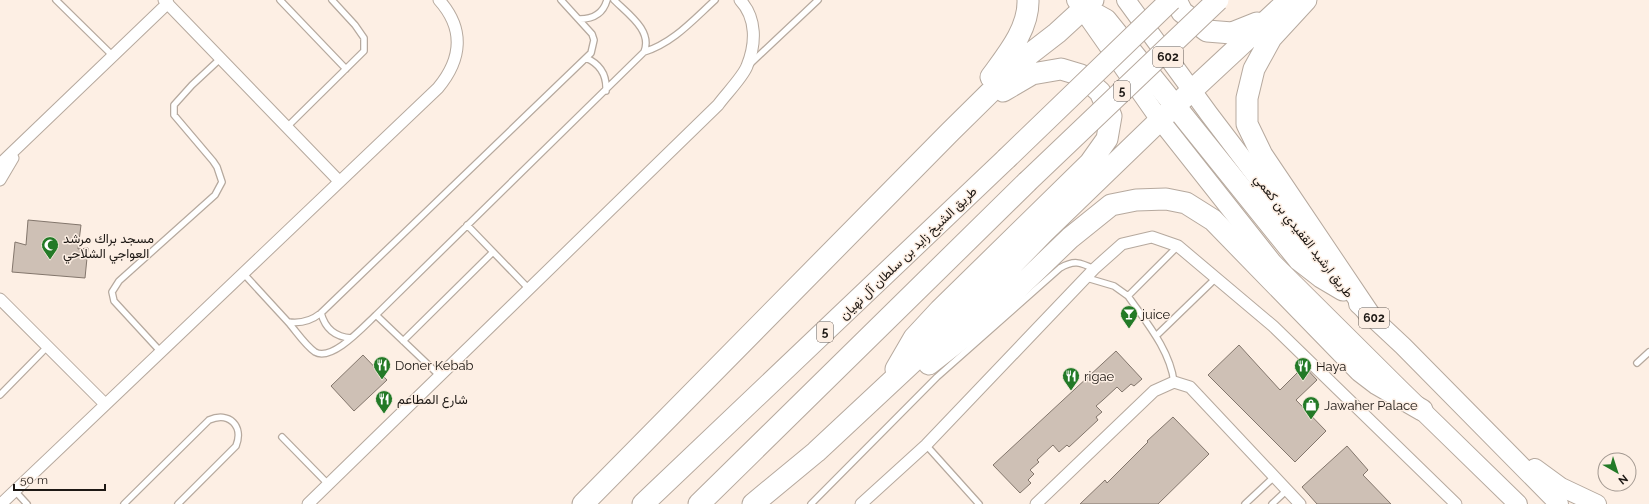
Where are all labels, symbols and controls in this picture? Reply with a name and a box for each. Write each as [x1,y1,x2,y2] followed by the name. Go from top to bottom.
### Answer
[1153,47,1183,67] road number: 602
[1114,81,1130,101] road number: 5
[1249,171,1357,302] street label: طريق ارشيد القفيدي بن كعمي
[836,183,981,324] street label: طريق الشيخ زايد بن سلطان آل نهيان
[63,231,154,264] place label: مسجد براك مرشد العواجي الشلاحي
[40,235,60,260] mosque icon: مسجد براك مرشد العواجي الشلاحي
[1119,304,1139,329] bar icon: juice
[1140,307,1171,322] place label: juice
[1359,308,1389,328] road number: 602
[817,322,833,342] road number: 5
[372,355,392,380] restaurant icon: Doner Kebab
[1293,356,1313,381] restaurant icon: Haya
[395,358,474,373] place label: Doner Kebab
[1316,359,1346,374] place label: Haya
[1061,366,1081,391] restaurant icon: rigae
[1084,369,1115,384] place label: rigae
[374,389,394,414] restaurant icon: شارع المطاعم
[397,392,468,409] place label: شارع المطاعم
[1301,395,1321,420] shop icon: Jawaher Palace
[1324,398,1418,413] place label: Jawaher Palace
[1597,452,1637,492] north arrow
[14,466,105,492] scale bar
[1616,472,1630,487] text: N
[20,473,48,487] text: 50 m

